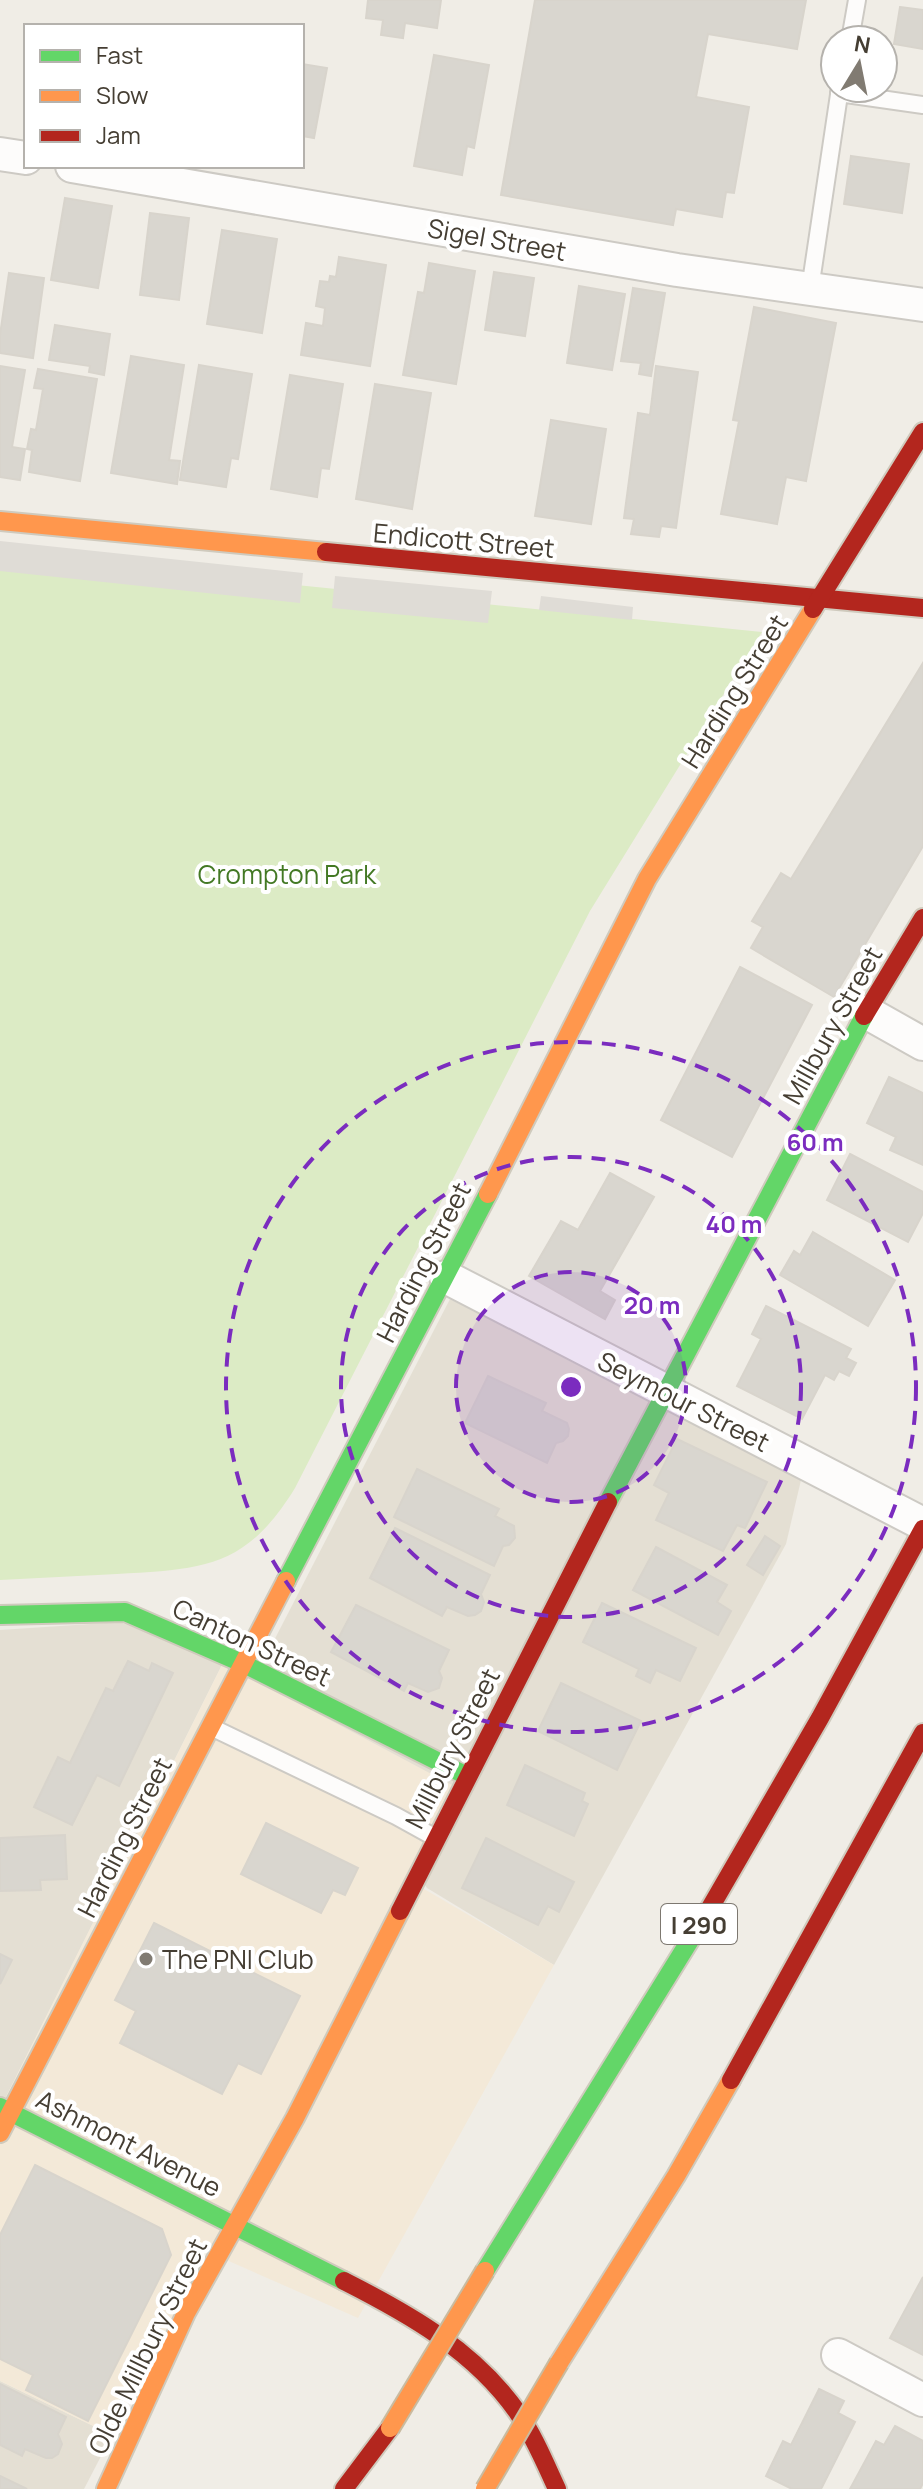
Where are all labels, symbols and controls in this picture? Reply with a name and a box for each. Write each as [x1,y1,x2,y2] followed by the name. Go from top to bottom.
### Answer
[24,24,304,168] legend
[819,24,899,104] north arrow
[852,28,873,60] text: N
[96,38,143,71] text: Fast
[96,78,149,111] text: Slow
[96,118,141,151] text: Jam
[425,209,569,269] street label: Sigel Street
[372,514,556,566] street label: Endicott Street
[672,607,796,775] street label: Harding Street
[198,856,377,892] park label: Crompton Park
[774,940,890,1110] street label: Millbury Street
[786,1125,844,1158] text: 60 m
[367,1176,479,1348] street label: Harding Street
[706,1207,762,1240] text: 40 m
[624,1288,680,1321] text: 20 m
[592,1342,776,1460] street label: Seymour Street
[557,1373,585,1401] centre of rings
[167,1590,337,1694] street label: Canton Street
[396,1662,508,1834] street label: Millbury Street
[68,1751,180,1923] street label: Harding Street
[661,1904,737,1944] road number: I 290
[162,1941,314,1977] place label: The PNI Club
[137,1950,155,1968] marker: The PNI Club
[30,2081,228,2205] street label: Ashmont Avenue
[79,2232,215,2460] street label: Olde Millbury Street

